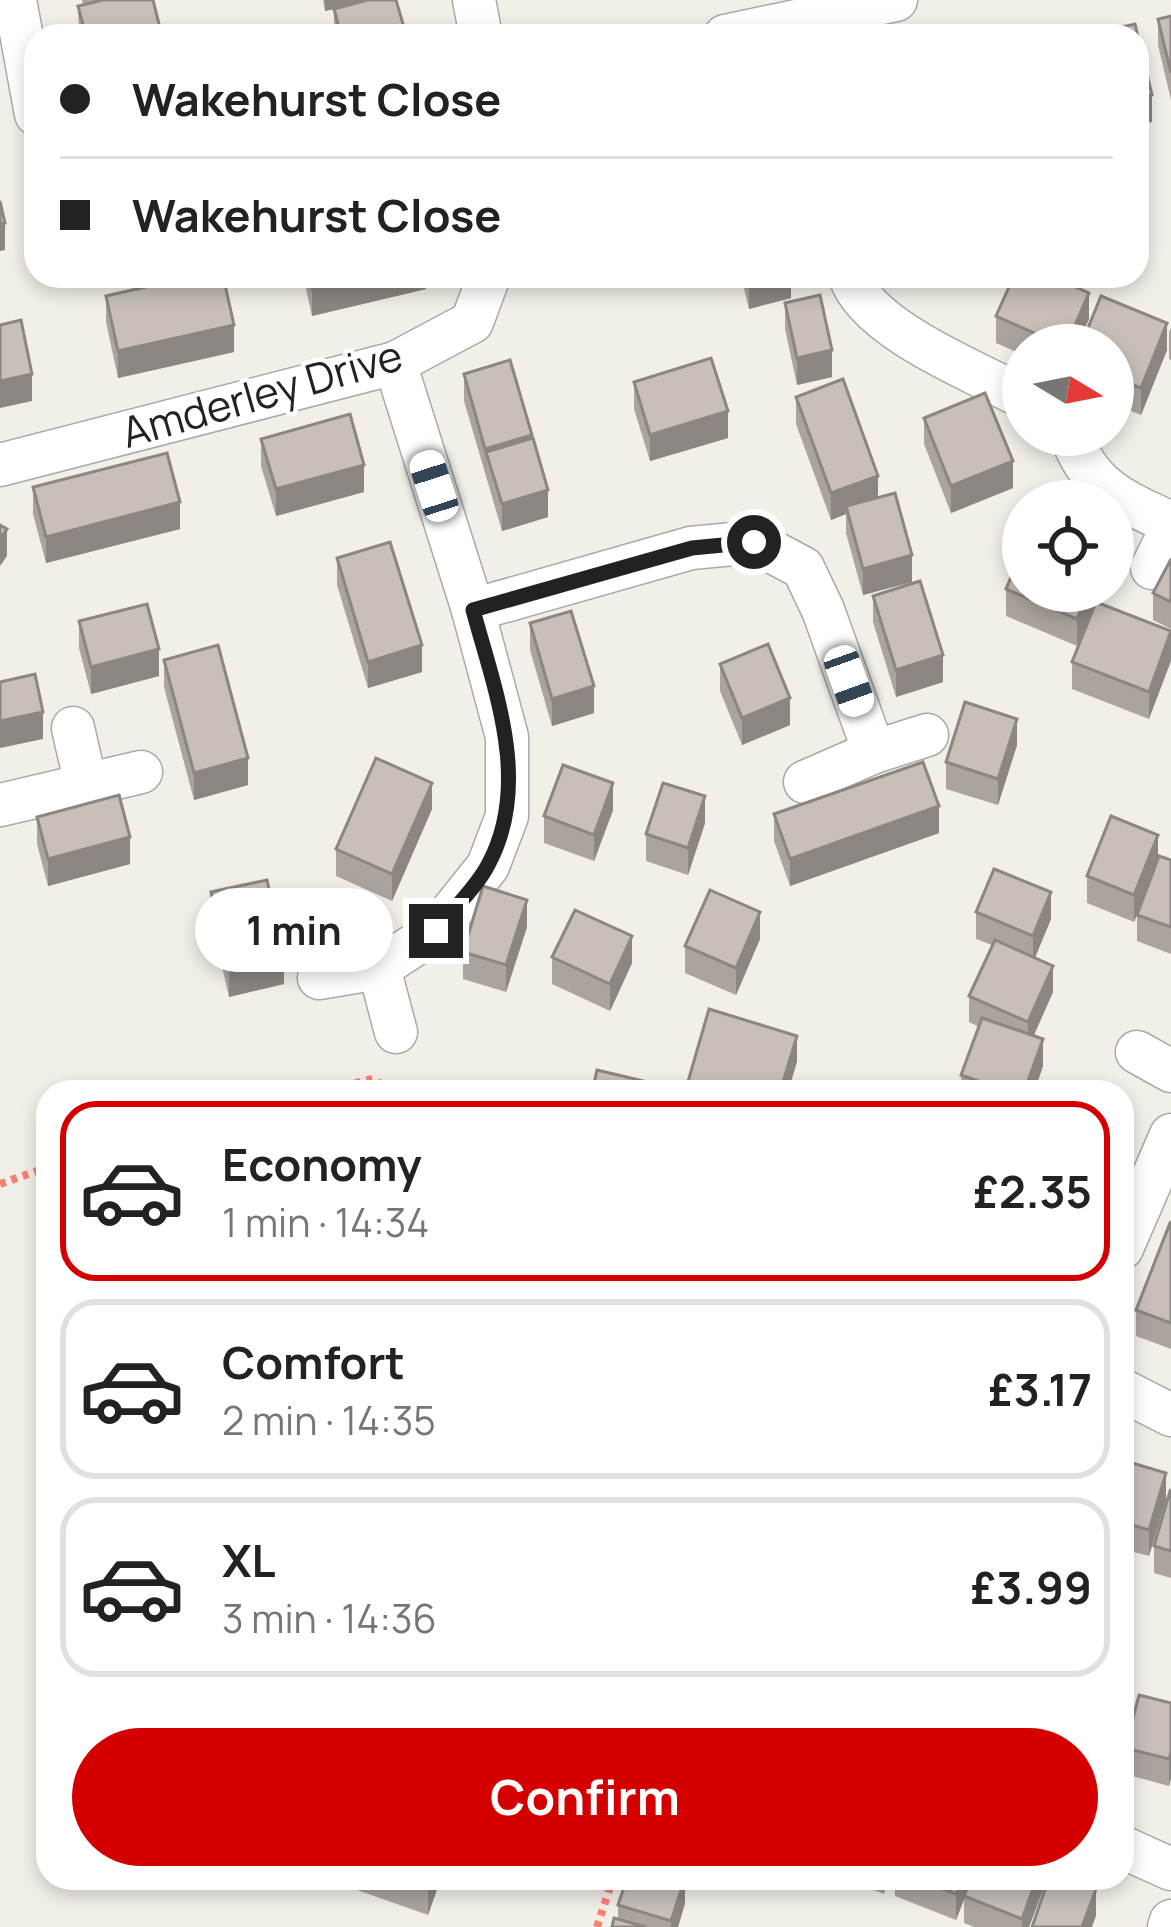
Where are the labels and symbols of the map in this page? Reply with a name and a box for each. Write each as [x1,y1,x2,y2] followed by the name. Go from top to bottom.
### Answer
[1002,324,1134,456] north arrow
[115,325,409,461] street label: Amderley Drive
[406,446,462,526] car
[727,515,781,569] route start
[820,641,878,721] car
[196,889,394,973] callout: 1 min
[409,904,463,958] route end

